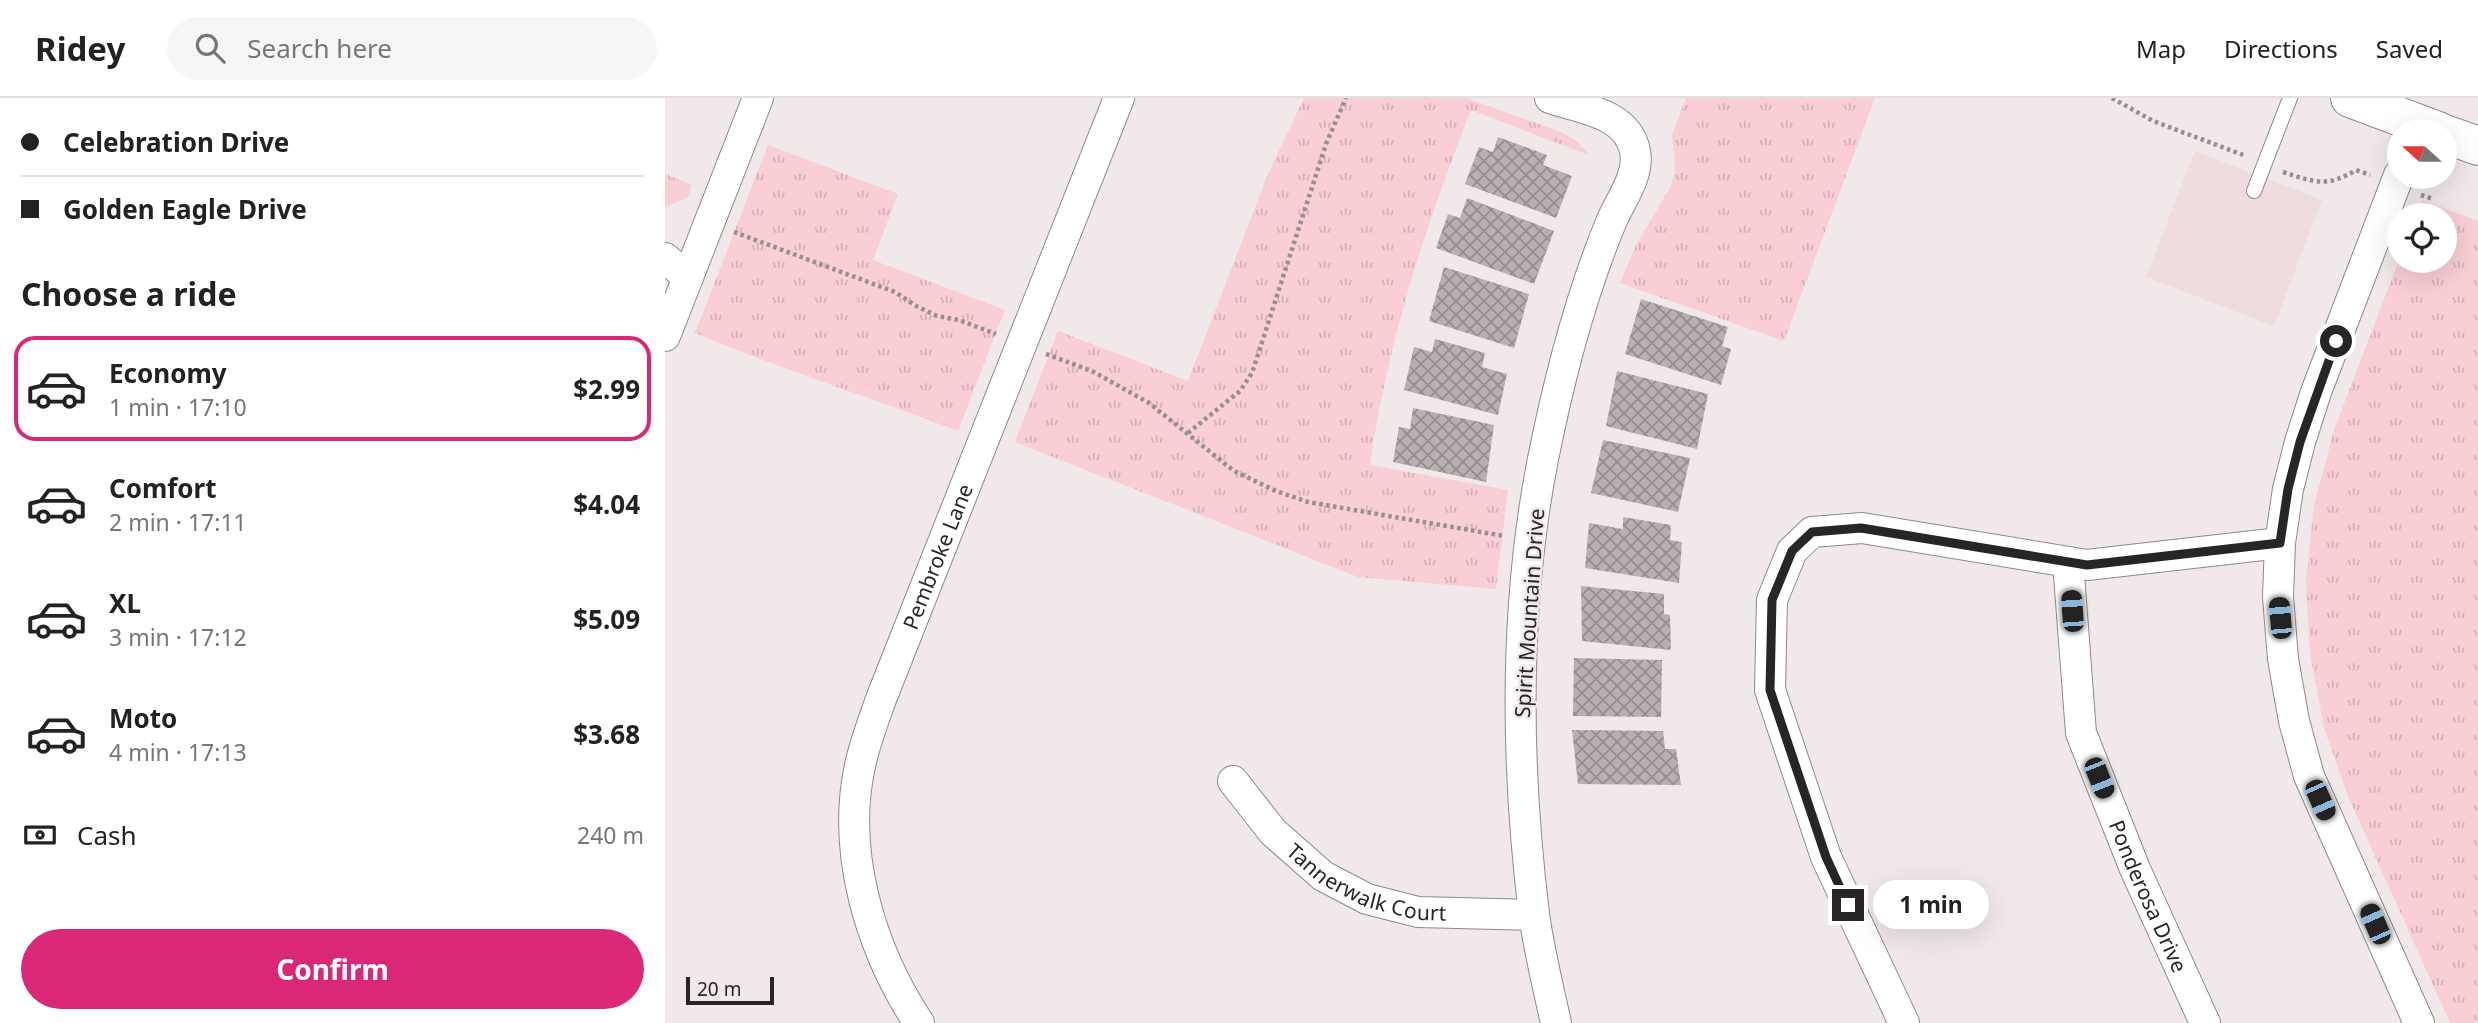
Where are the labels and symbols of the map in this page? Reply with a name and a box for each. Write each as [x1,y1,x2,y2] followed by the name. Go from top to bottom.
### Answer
[2387,119,2457,189] north arrow
[2320,325,2352,357] route start
[896,480,979,633] street label: Pembroke Lane
[1508,507,1550,719] street label: Spirit Mountain Drive
[2061,589,2084,633] car
[2268,596,2293,640] car
[2082,755,2117,801] car
[2302,777,2339,823] car
[2103,816,2194,977] street label: Ponderosa Drive
[1281,837,1447,927] street label: Tannerwalk Court
[1873,880,1988,930] callout: 1 min
[1832,889,1864,921] route end
[2357,901,2394,947] car
[686,974,773,1006] scale bar

